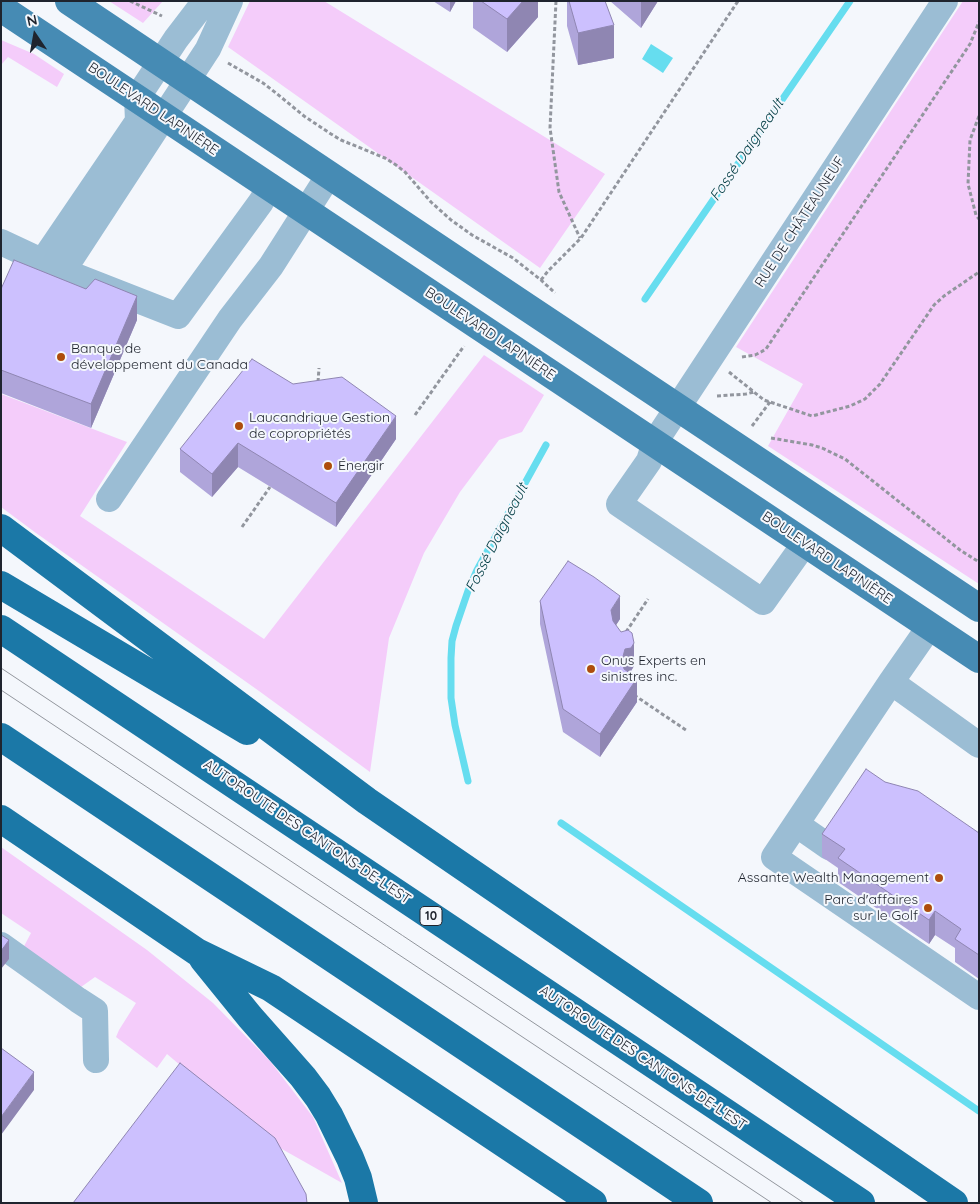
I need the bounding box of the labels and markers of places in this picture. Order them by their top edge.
place label: Banque de développement du Canada [71,341,248,374]
marker: Banque de développement du Canada [55,351,67,363]
place label: Laucandrique Gestion de copropriétés [249,410,390,442]
marker: Laucandrique Gestion de copropriétés [233,420,245,432]
place label: Énergir [338,458,384,474]
marker: Énergir [322,460,334,472]
place label: Onus Experts en sinistres inc. [601,653,706,686]
marker: Onus Experts en sinistres inc. [585,663,597,675]
place label: Assante Wealth Management [738,870,929,886]
marker: Assante Wealth Management [933,872,945,884]
place label: Parc d'affaires sur le Golf [824,892,918,924]
marker: Parc d'affaires sur le Golf [922,902,934,914]

